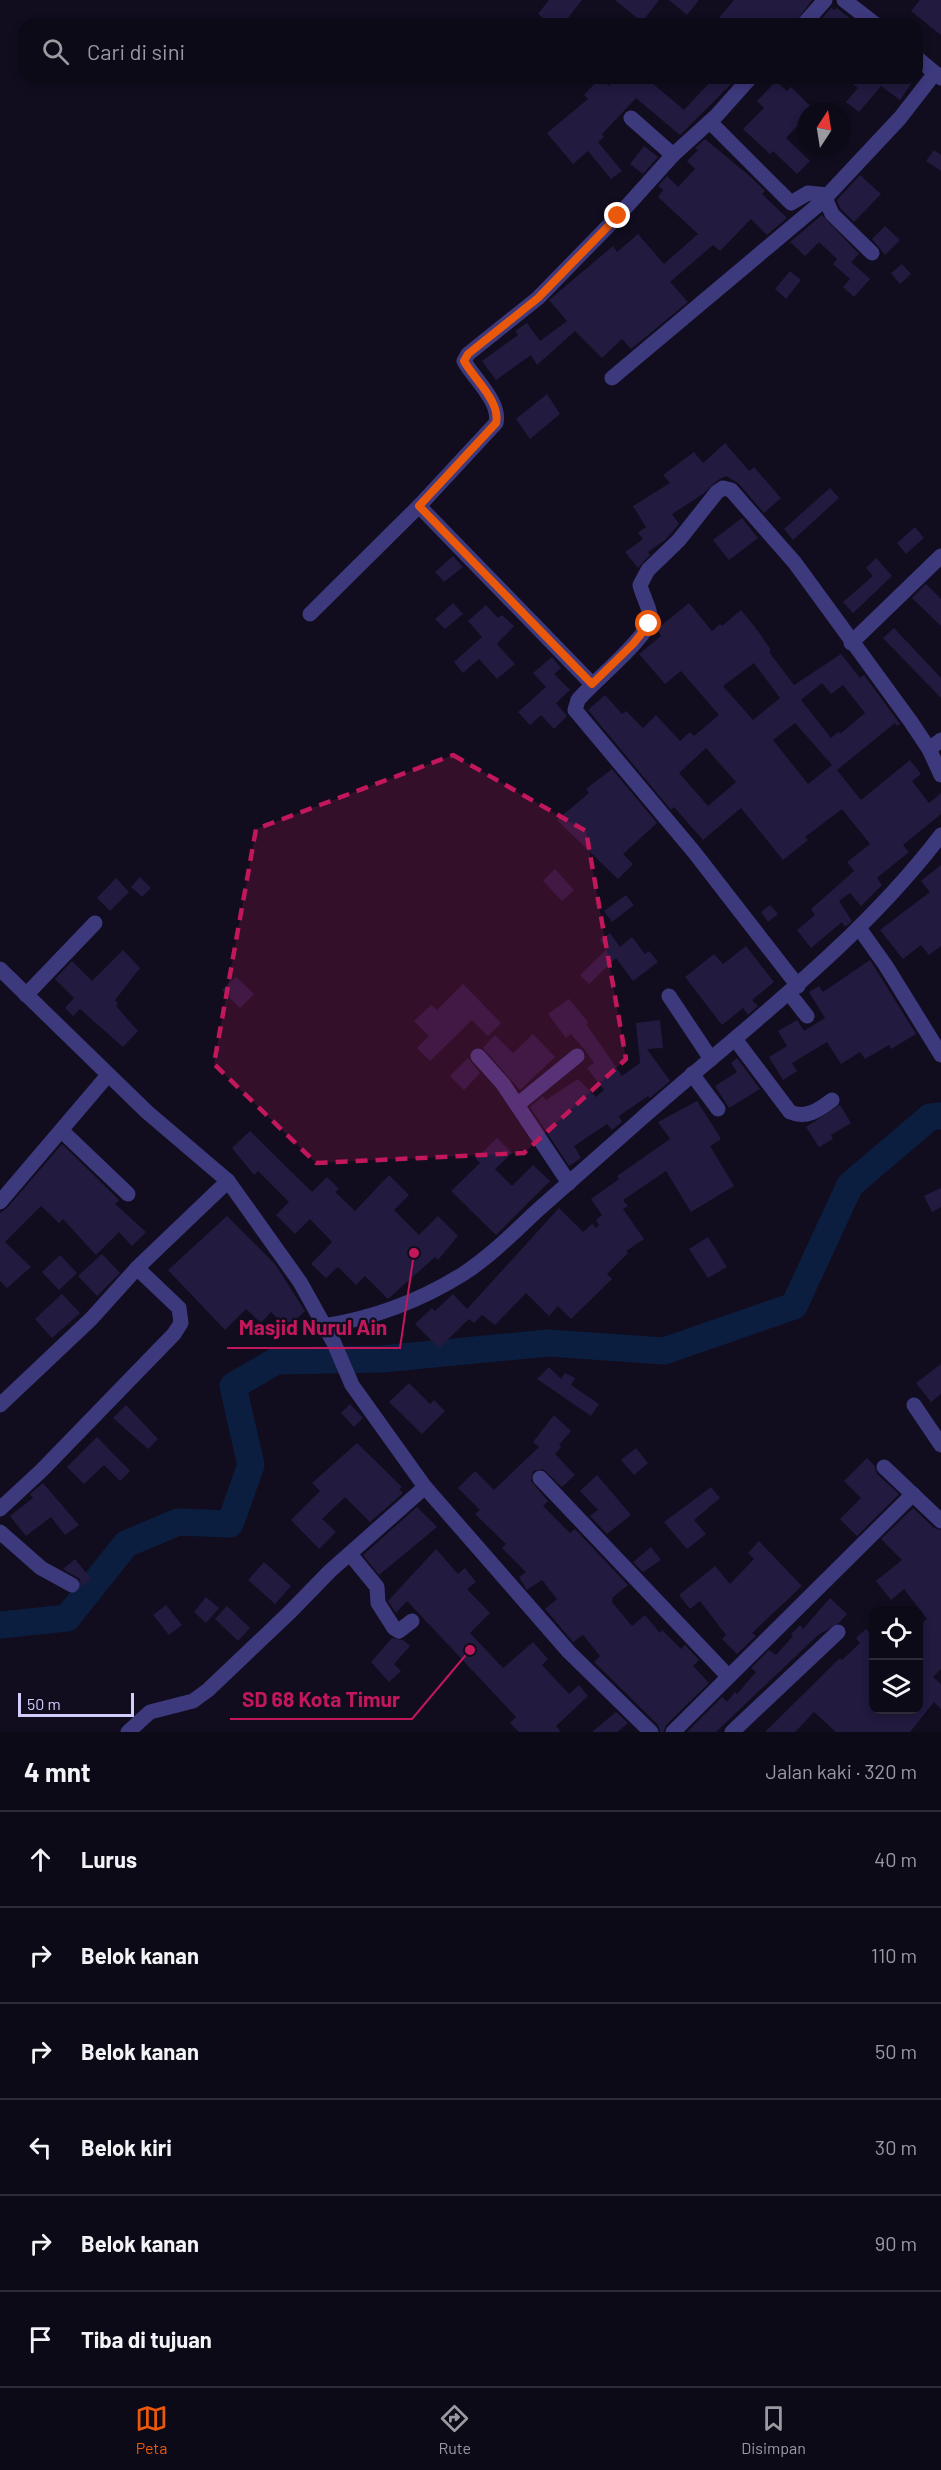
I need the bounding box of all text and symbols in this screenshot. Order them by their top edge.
search box [18,18,923,84]
icon: search [39,35,72,68]
text: Cari di sini [87,38,185,64]
north arrow [797,102,851,156]
route end [604,202,630,228]
route start [635,610,661,636]
callout: Masjid Nurul Ain [227,1309,400,1348]
text: Masjid Nurul Ain [239,1314,387,1339]
map controls [869,1606,923,1714]
button: locate [869,1606,923,1660]
button: layers [869,1660,923,1714]
callout: SD 68 Kota Timur [230,1680,412,1719]
text: SD 68 Kota Timur [242,1686,400,1711]
scale bar [18,1690,134,1718]
text: 50 m [27,1694,61,1713]
text: 4 mnt [24,1756,91,1787]
text: Jalan kaki · 320 m [765,1759,917,1783]
icon: ahead [24,1843,57,1876]
text: Lurus [81,1846,137,1872]
text: 40 m [874,1847,917,1871]
icon: right [24,1939,57,1972]
text: Belok kanan [81,1942,199,1968]
text: 110 m [871,1943,917,1967]
icon: right [24,2035,57,2068]
text: Belok kanan [81,2038,199,2064]
text: 50 m [875,2039,917,2063]
icon: left [24,2131,57,2164]
text: Belok kiri [81,2134,172,2160]
text: 30 m [875,2135,917,2159]
icon: right [24,2227,57,2260]
text: Belok kanan [81,2230,199,2256]
text: 90 m [875,2231,917,2255]
icon: arrive [24,2323,57,2356]
text: Tiba di tujuan [81,2326,212,2352]
tab: Peta [135,2402,168,2457]
tab: Rute [438,2402,471,2457]
tab: Disimpan [741,2402,806,2457]

